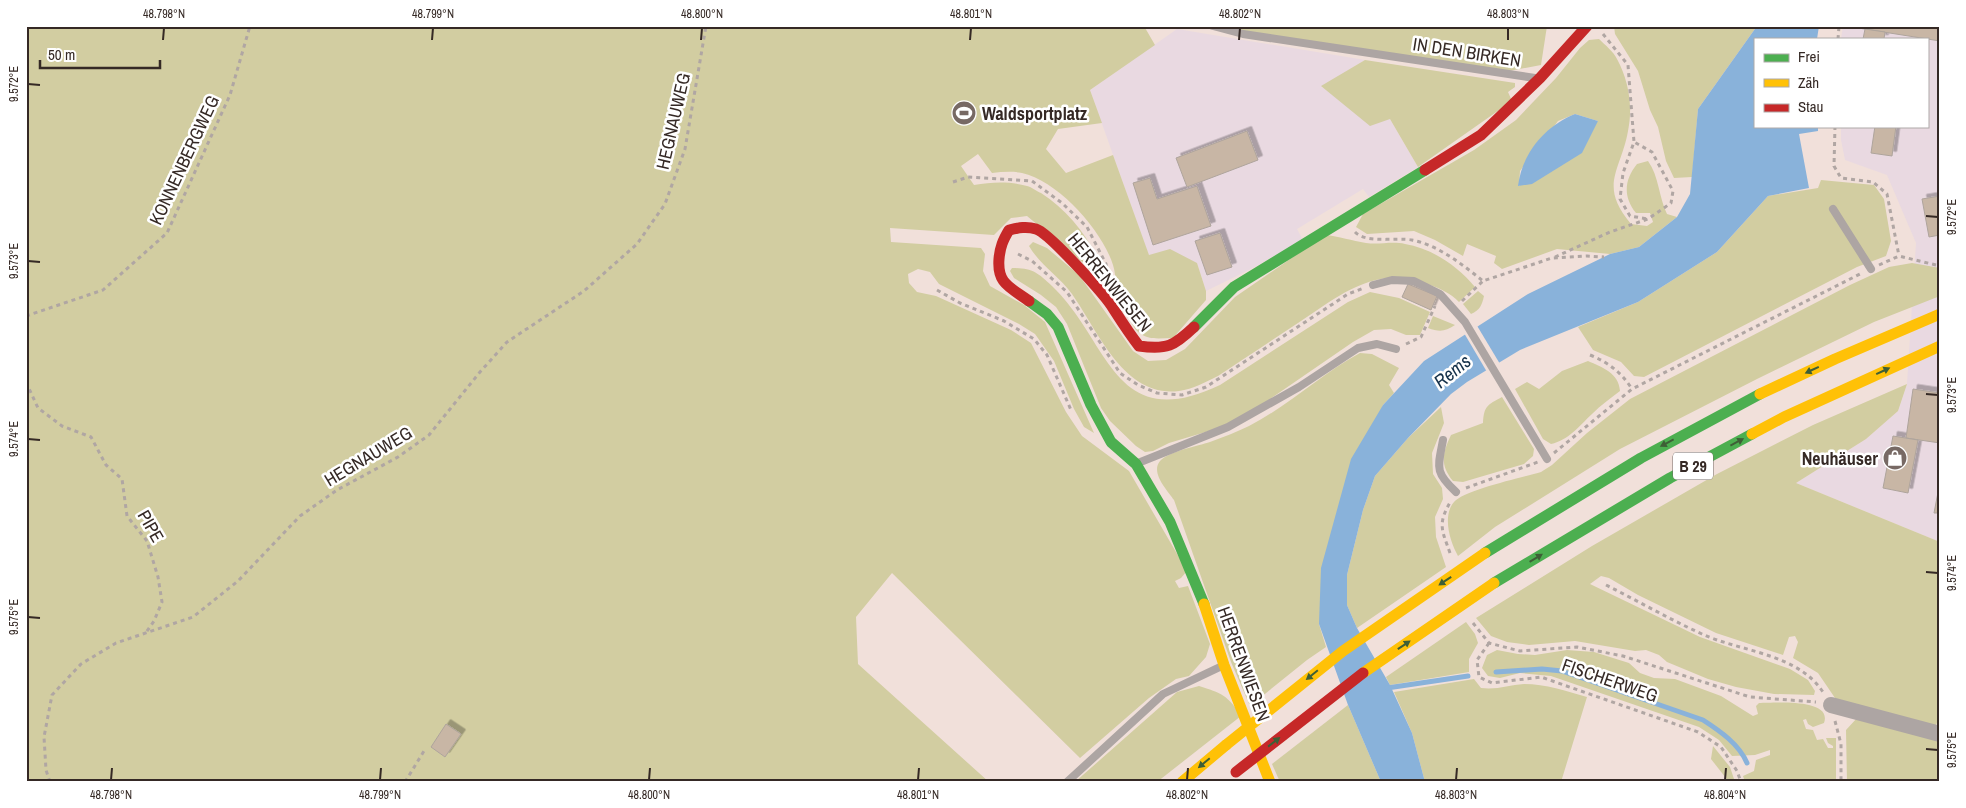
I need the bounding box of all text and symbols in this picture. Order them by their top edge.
text: 48.798°N [143,6,185,22]
text: 48.799°N [412,6,454,22]
text: 48.800°N [681,6,723,22]
text: 48.801°N [950,6,992,22]
text: 48.802°N [1219,6,1261,22]
text: 48.803°N [1487,6,1529,22]
street label: IN DEN BIRKEN [1411,31,1523,73]
scale bar [40,38,160,70]
legend [1754,38,1928,128]
text: 50 m [48,44,75,65]
text: Frei [1798,46,1820,67]
text: 9.572°E [6,66,22,102]
street label: HEGNAUWEG [650,70,696,172]
text: Zäh [1798,72,1819,93]
street label: KONNENBERGWEG [143,91,225,229]
text: Stau [1798,96,1823,117]
sports icon: Waldsportplatz [951,100,977,126]
place label: Waldsportplatz [982,101,1088,126]
text: 9.572°E [1944,199,1960,235]
street label: HERRENWIESEN [1062,227,1158,337]
text: 9.573°E [6,243,22,279]
water label: Rems [1428,348,1476,394]
one-way arrow [1805,367,1819,375]
one-way arrow [1876,367,1890,375]
text: 9.573°E [1944,377,1960,413]
street label: HEGNAUWEG [319,420,417,492]
text: 9.574°E [6,421,22,457]
one-way arrow [1730,438,1744,446]
one-way arrow [1660,439,1673,448]
shop icon: Neuhäuser [1882,445,1908,471]
place label: Neuhäuser [1802,446,1878,471]
road number: B 29 [1673,452,1713,480]
street label: PIPE [132,505,170,547]
one-way arrow [1529,554,1542,563]
text: 9.574°E [1944,555,1960,591]
one-way arrow [1438,576,1451,586]
text: 9.575°E [6,599,22,635]
street label: HERRENWIESEN [1212,603,1276,725]
one-way arrow [1397,640,1411,650]
street label: FISCHERWEG [1559,652,1661,708]
one-way arrow [1306,669,1319,680]
text: 9.575°E [1944,732,1960,768]
one-way arrow [1267,736,1280,747]
one-way arrow [1198,757,1210,768]
text: 48.798°N [90,787,132,803]
text: 48.799°N [359,787,401,803]
text: 48.800°N [628,787,670,803]
text: 48.801°N [897,787,939,803]
text: 48.802°N [1166,787,1208,803]
text: 48.803°N [1435,787,1477,803]
text: 48.804°N [1704,787,1746,803]

